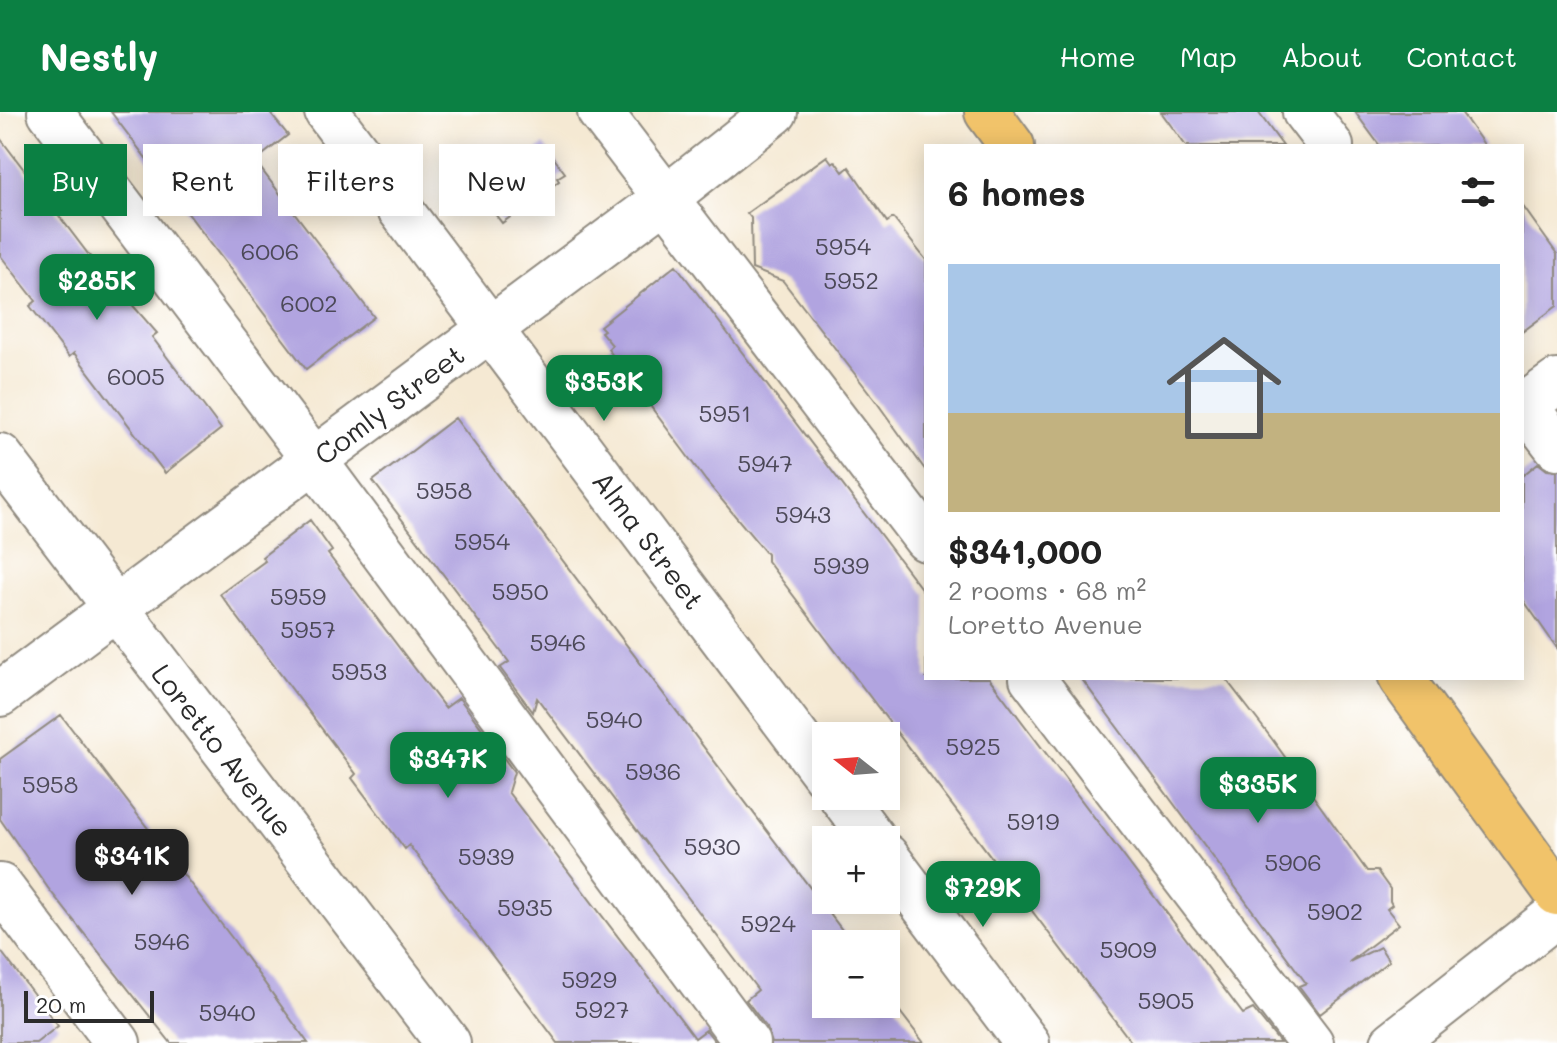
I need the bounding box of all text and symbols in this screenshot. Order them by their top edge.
text: Nestly [40,31,158,81]
text: Home [1060,38,1136,74]
text: Map [1180,38,1237,74]
text: About [1281,38,1362,74]
text: Contact [1406,38,1517,74]
chip: Buy [24,144,127,216]
chip: Rent [143,144,262,216]
chip: Filters [278,144,423,216]
chip: New [439,144,555,216]
text: 6 homes [948,170,1086,215]
icon: filters [1456,170,1500,214]
house number: 5954 [815,230,871,261]
house number: 6006 [241,235,299,266]
pin: $285K [41,254,153,322]
text: $285K [57,263,137,297]
house number: 5952 [823,264,879,295]
house number: 6002 [280,287,338,318]
icon: home [1152,316,1296,460]
street label: Comly Street [307,336,471,472]
pin: $353K [548,355,660,423]
house number: 6005 [107,360,165,391]
text: $353K [564,364,644,398]
house number: 5951 [699,397,751,428]
house number: 5947 [737,447,793,478]
street label: Alma Street [585,464,713,616]
house number: 5958 [416,474,472,505]
house number: 5943 [775,498,831,529]
house number: 5954 [454,525,510,556]
text: $341,000 [948,528,1102,573]
house number: 5939 [813,549,869,580]
text: 2 rooms · 68 m² [948,573,1146,607]
house number: 5950 [492,575,549,606]
house number: 5959 [270,580,326,611]
text: Loretto Avenue [948,607,1143,641]
house number: 5957 [280,613,336,644]
house number: 5946 [530,626,586,657]
house number: 5953 [331,655,387,686]
street label: Loretto Avenue [144,656,302,844]
house number: 5940 [585,703,643,734]
north arrow [812,722,900,810]
map controls [812,722,900,1018]
house number: 5925 [945,730,1001,761]
pin: $347K [392,732,504,800]
text: $347K [408,741,488,775]
house number: 5936 [625,755,681,786]
pin: $335K [1202,757,1314,825]
text: $335K [1218,766,1298,800]
house number: 5958 [22,768,78,799]
house number: 5919 [1006,805,1060,836]
button: + [812,826,900,914]
pin: $341K [76,829,188,897]
house number: 5930 [683,830,741,861]
text: $341K [94,838,170,872]
house number: 5939 [458,840,514,871]
house number: 5906 [1264,846,1322,877]
pin: $729K [927,861,1039,929]
text: $729K [944,870,1022,904]
house number: 5935 [497,891,553,922]
house number: 5902 [1307,895,1363,926]
house number: 5924 [740,907,796,938]
house number: 5946 [134,925,190,956]
button: − [812,930,900,1018]
house number: 5909 [1099,933,1157,964]
house number: 5929 [561,963,617,994]
house number: 5905 [1138,984,1194,1015]
scale bar [24,987,154,1023]
text: 20 m [36,990,86,1019]
house number: 5927 [575,993,629,1024]
house number: 5940 [198,996,256,1027]

